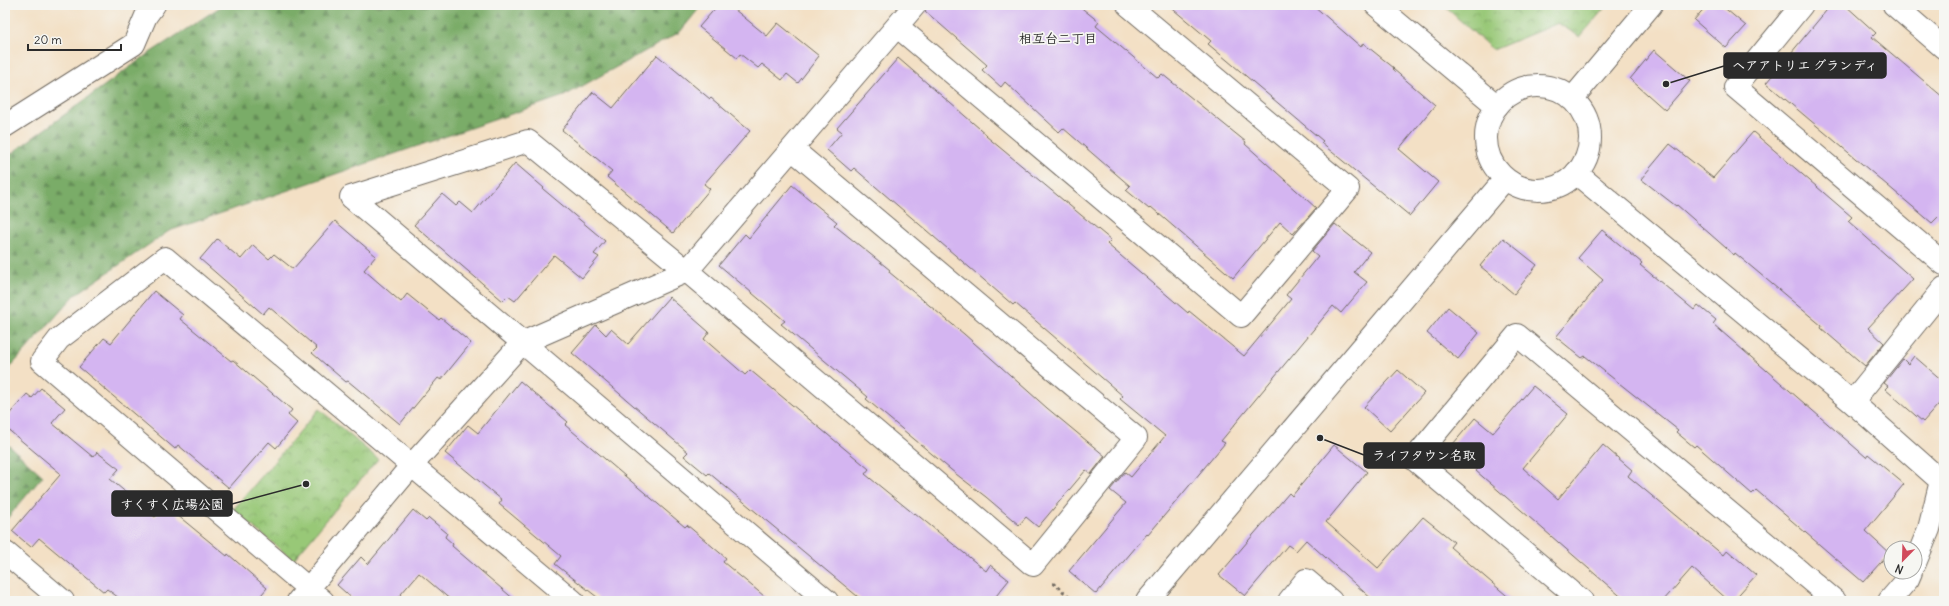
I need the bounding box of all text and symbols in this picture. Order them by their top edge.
scale bar [28,26,121,52]
district label: 相互台二丁目 [1019,30,1097,47]
text: 20 m [34,32,62,47]
callout: ヘアアトリエ グランディ [1724,53,1886,78]
text: ヘアアトリエ グランディ [1732,57,1878,74]
callout: ライフタウン名取 [1364,443,1484,468]
text: ライフタウン名取 [1372,447,1476,464]
callout: すくすく広場公園 [112,491,232,516]
text: すくすく広場公園 [120,496,224,513]
north arrow [1883,540,1923,580]
text: N [1893,561,1905,577]

